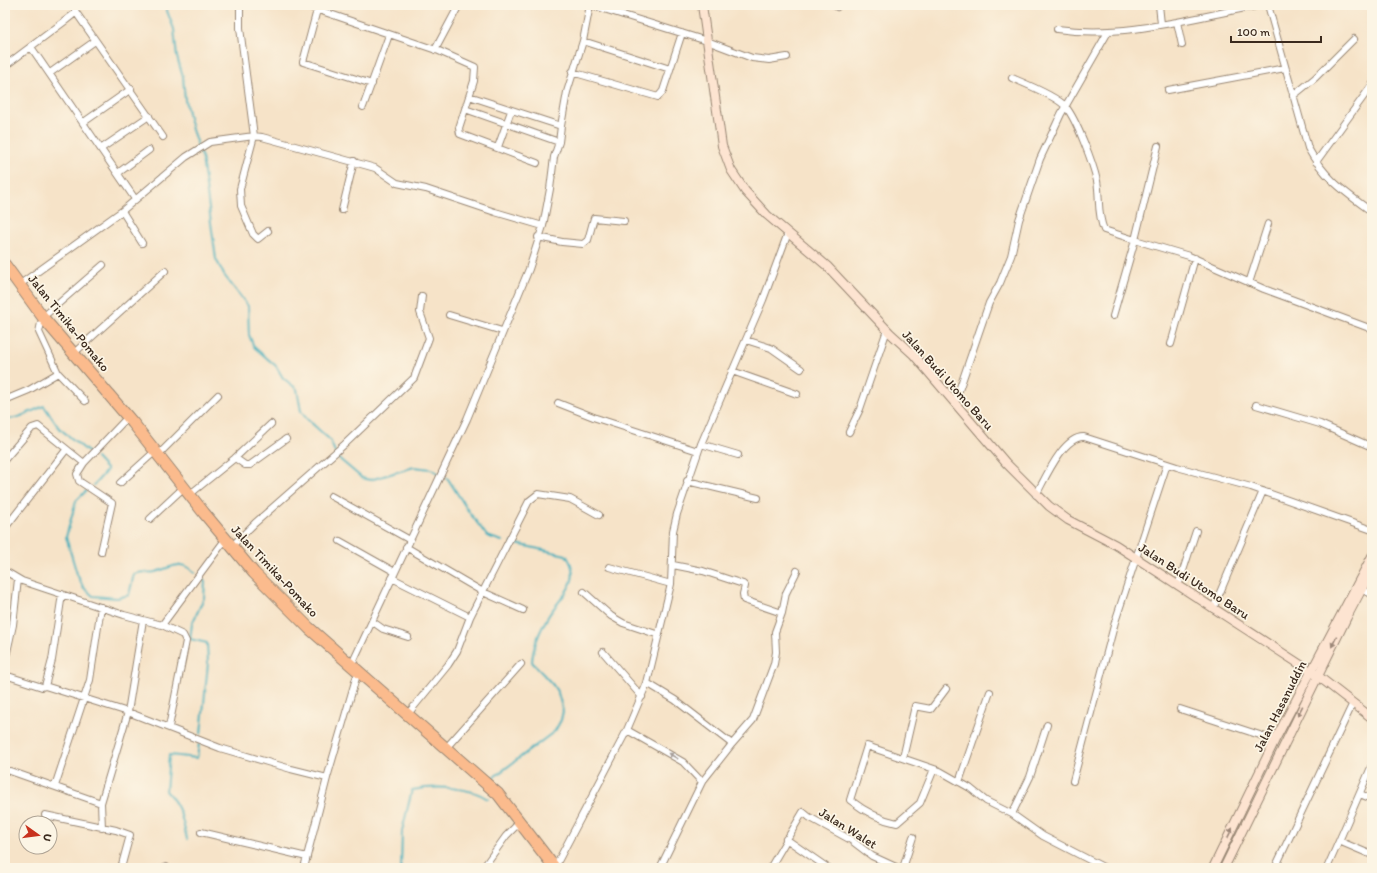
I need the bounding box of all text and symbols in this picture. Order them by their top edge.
scale bar [1231,18,1321,44]
text: 100 m [1237,25,1270,39]
street label: Jalan Timika-Pomako [25,271,113,375]
street label: Jalan Budi Utomo Baru [899,327,997,433]
street label: Jalan Timika-Pomako [228,522,322,620]
street label: Jalan Budi Utomo Baru [1136,540,1252,622]
one-way arrow [1331,636,1338,648]
street label: Jalan Hasanuddin [1251,657,1310,754]
one-way arrow [1297,705,1303,716]
one-way arrow [667,753,679,760]
street label: Jalan Walet [816,804,880,852]
north arrow [18,815,58,855]
one-way arrow [1227,827,1233,838]
text: U [40,832,54,842]

